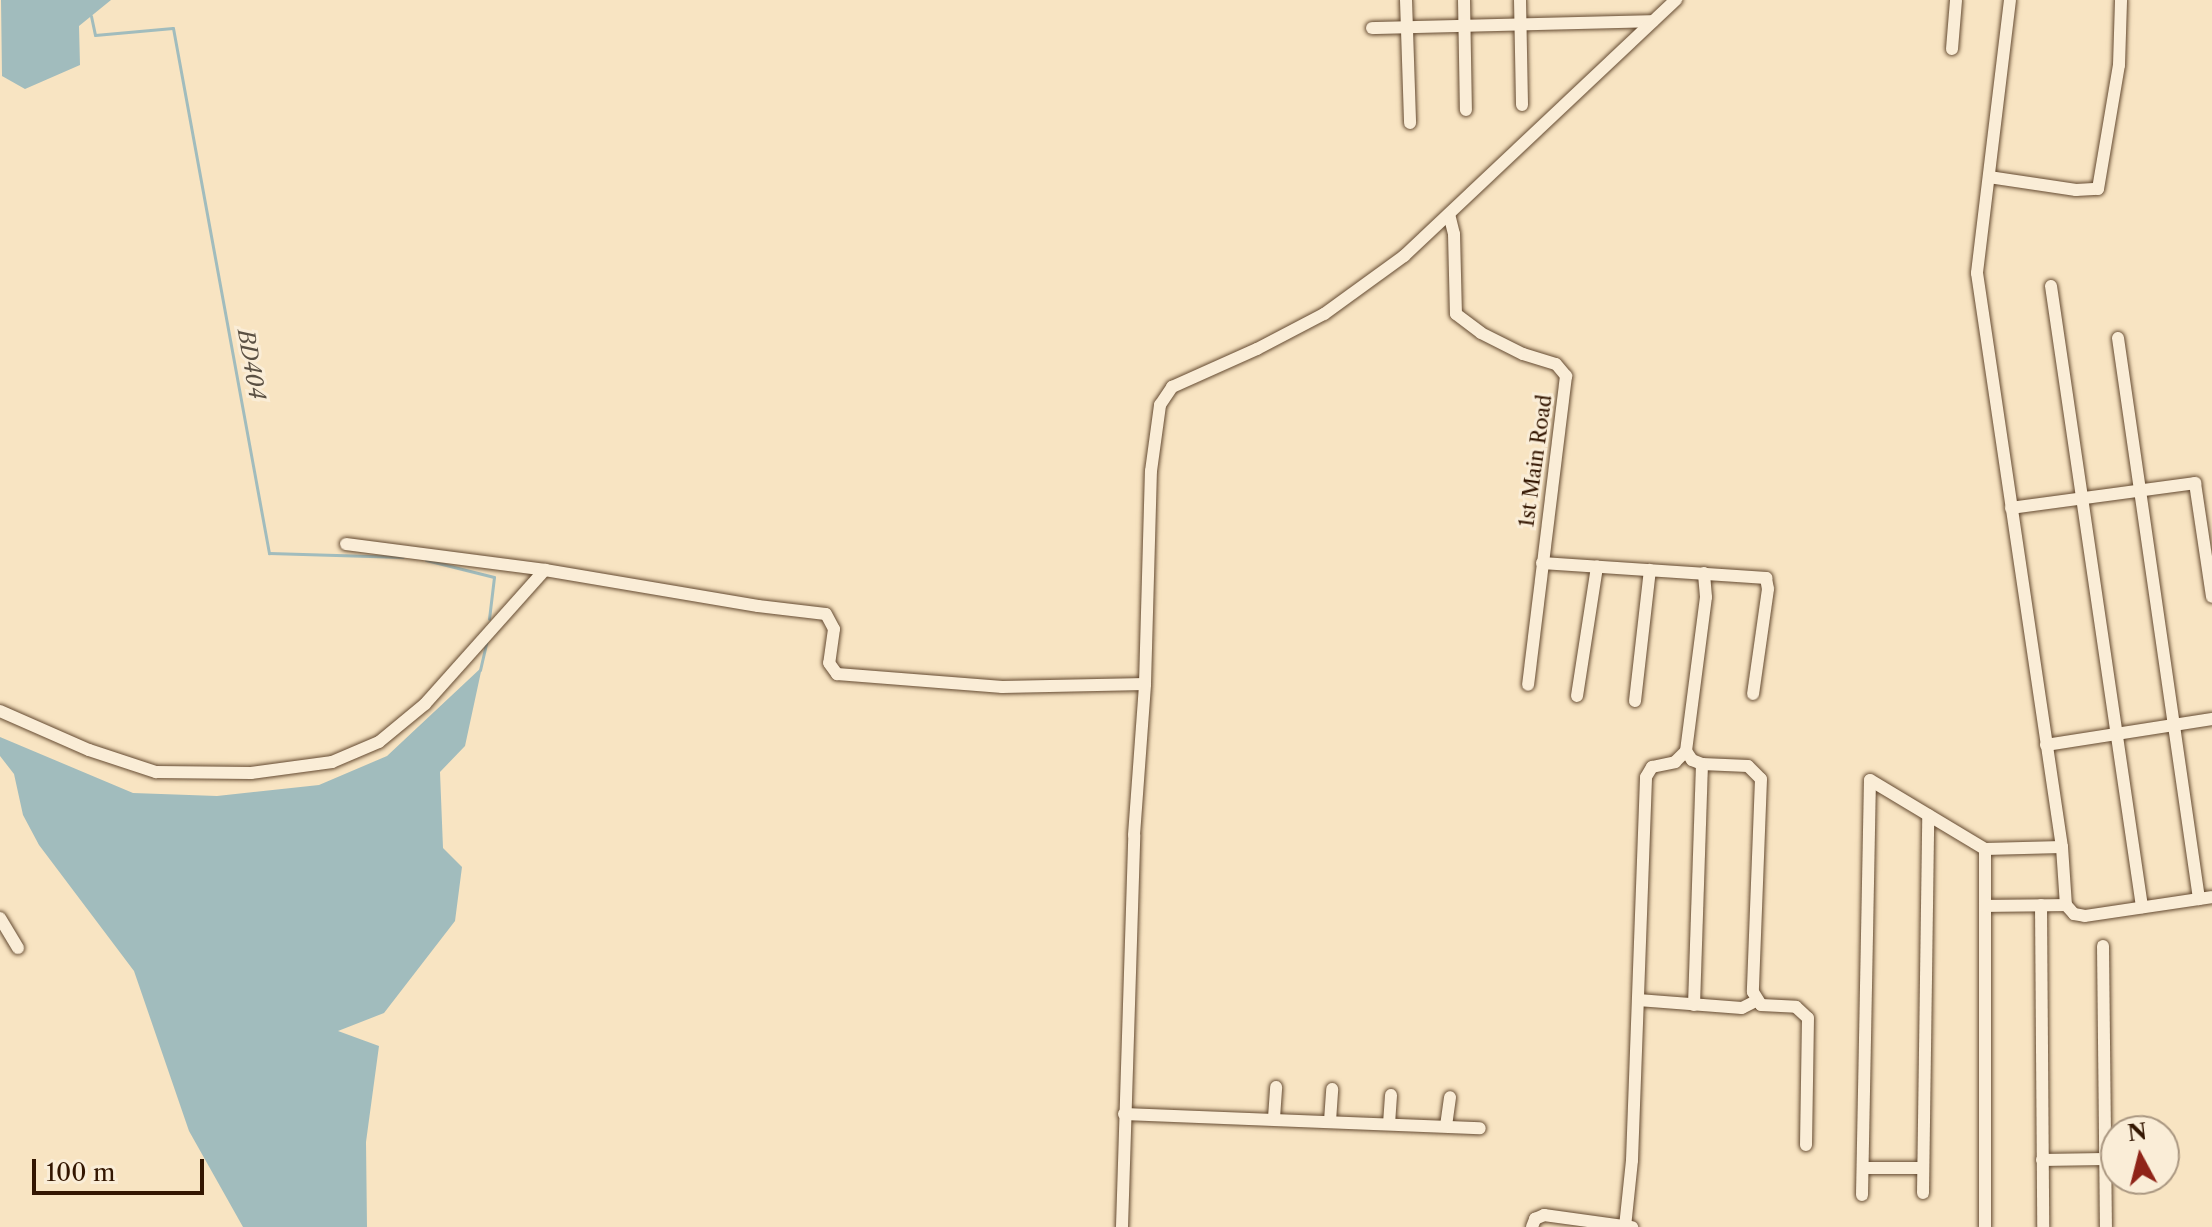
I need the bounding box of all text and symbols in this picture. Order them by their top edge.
water label: BD404 [232,327,270,401]
street label: 1st Main Road [1515,393,1557,529]
north arrow [2100,1115,2180,1195]
text: N [2126,1118,2148,1147]
scale bar [36,1143,208,1193]
text: 100 m [46,1158,115,1187]

